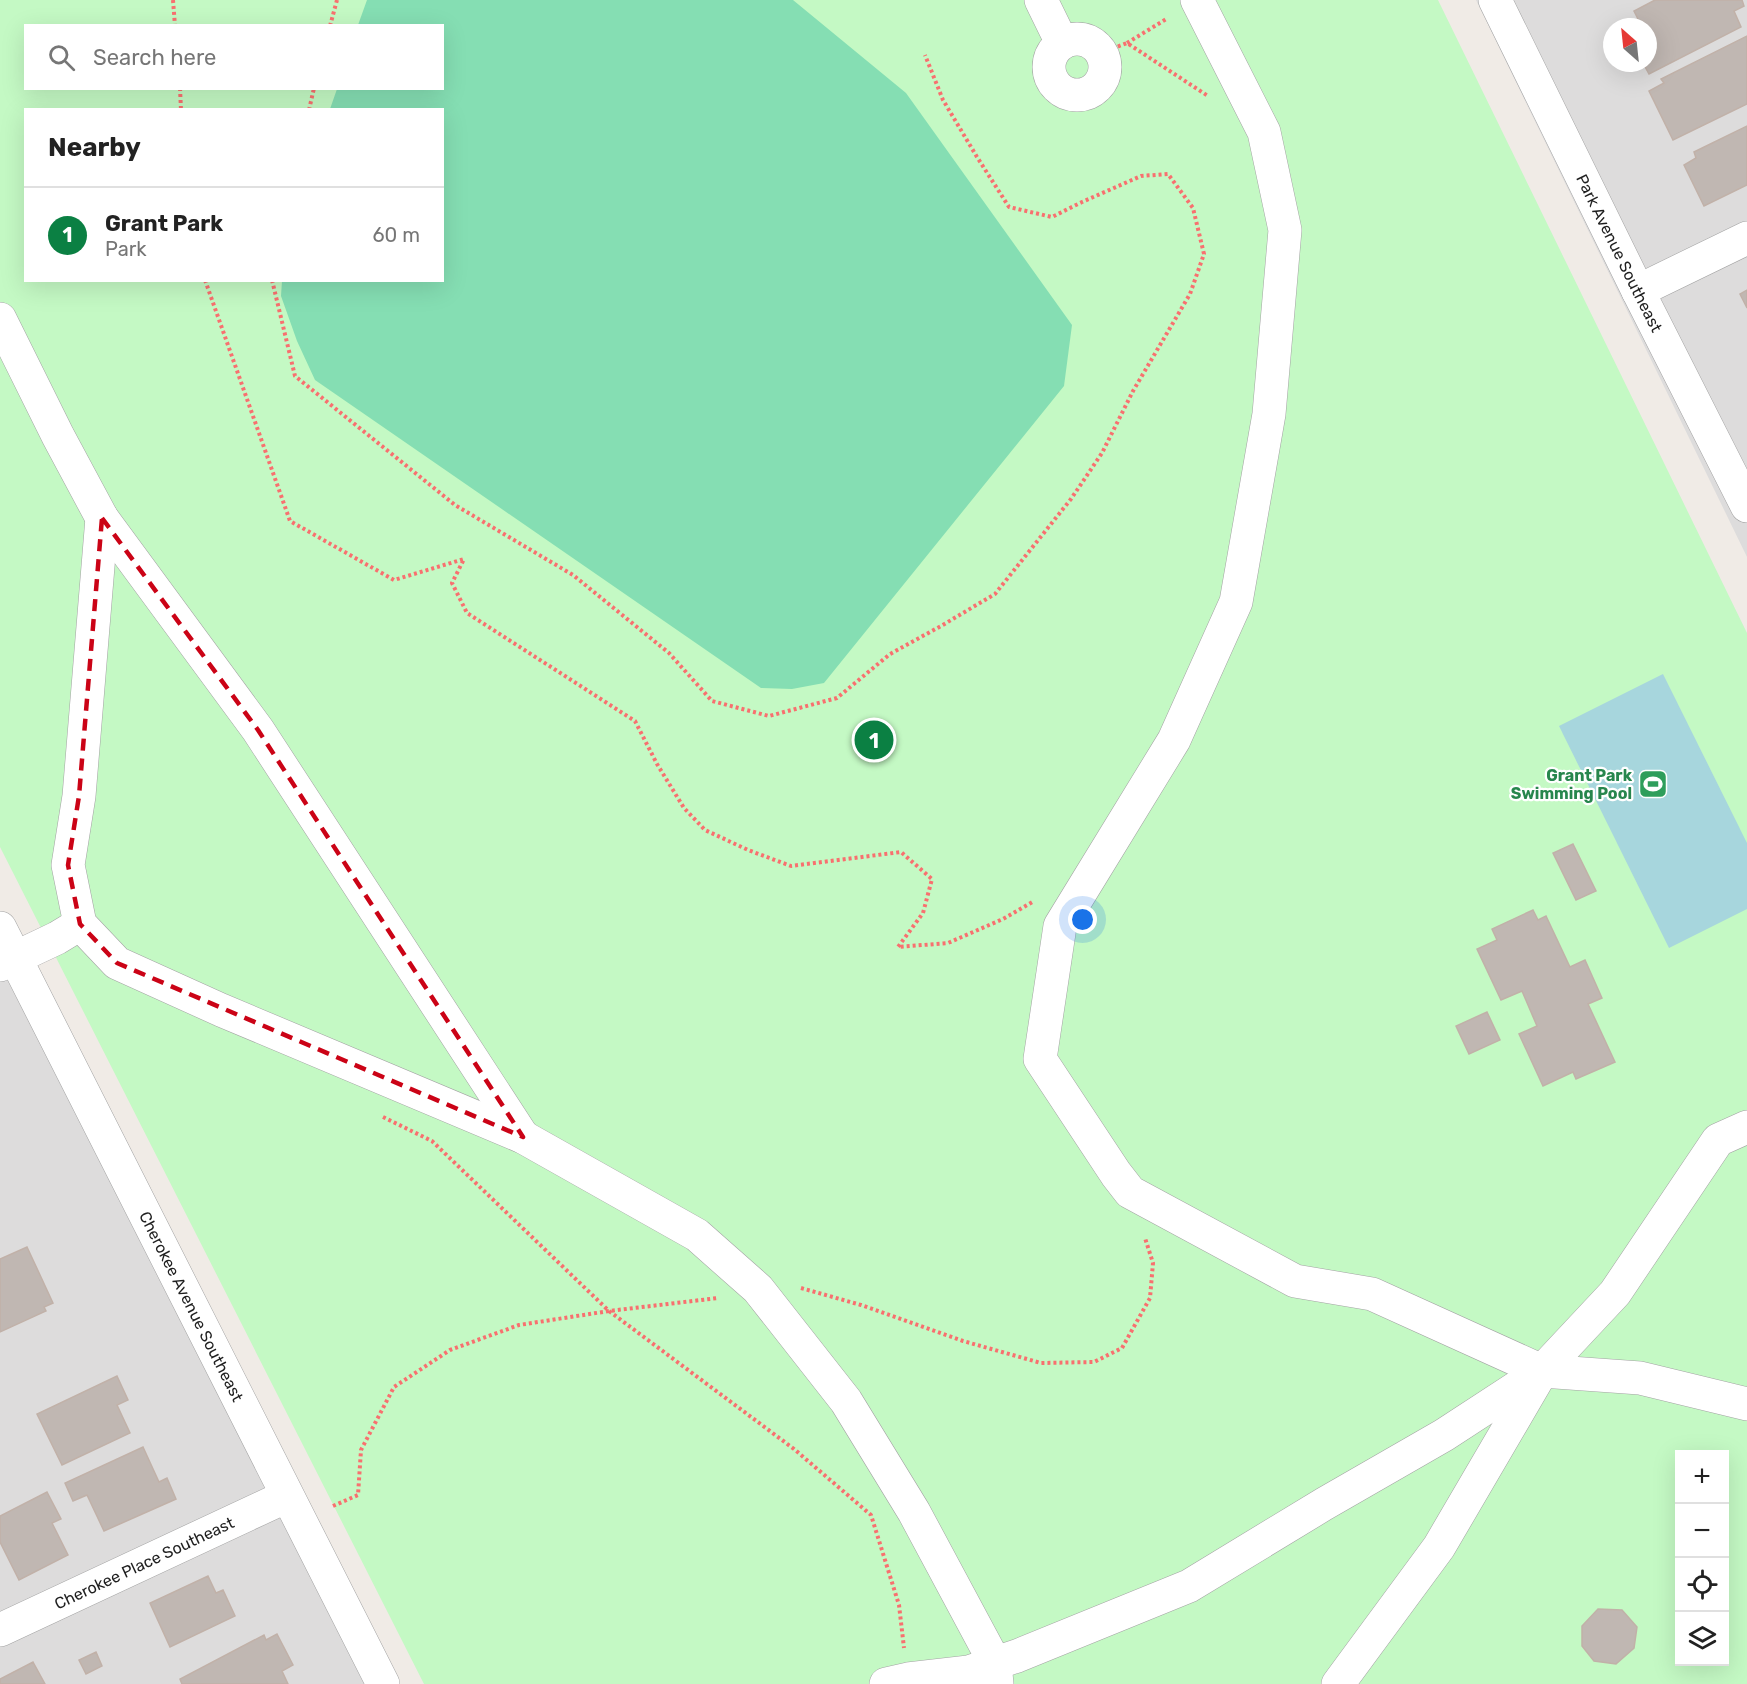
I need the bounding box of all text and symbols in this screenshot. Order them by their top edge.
north arrow [1603,18,1657,72]
search box [24,24,444,90]
icon: search [45,41,78,74]
text: Search here [93,44,216,71]
text: Nearby [48,132,141,163]
street label: Park Avenue Southeast [1572,171,1666,335]
text: Grant Park [105,210,223,237]
text: 1 [63,223,72,247]
text: 60 m [373,223,420,247]
text: Park [105,237,147,261]
pin: 1 [854,718,894,762]
place label: Grant Park Swimming Pool [1511,766,1633,803]
sports icon: Grant Park Swimming Pool [1637,768,1669,800]
your location [1068,905,1097,934]
street label: Cherokee Avenue Southeast [135,1208,247,1405]
map controls [1675,1450,1729,1666]
button: + [1675,1450,1729,1504]
button: − [1675,1504,1729,1558]
street label: Cherokee Place Southeast [51,1513,237,1613]
button: locate [1675,1558,1729,1612]
button: layers [1675,1612,1729,1666]

